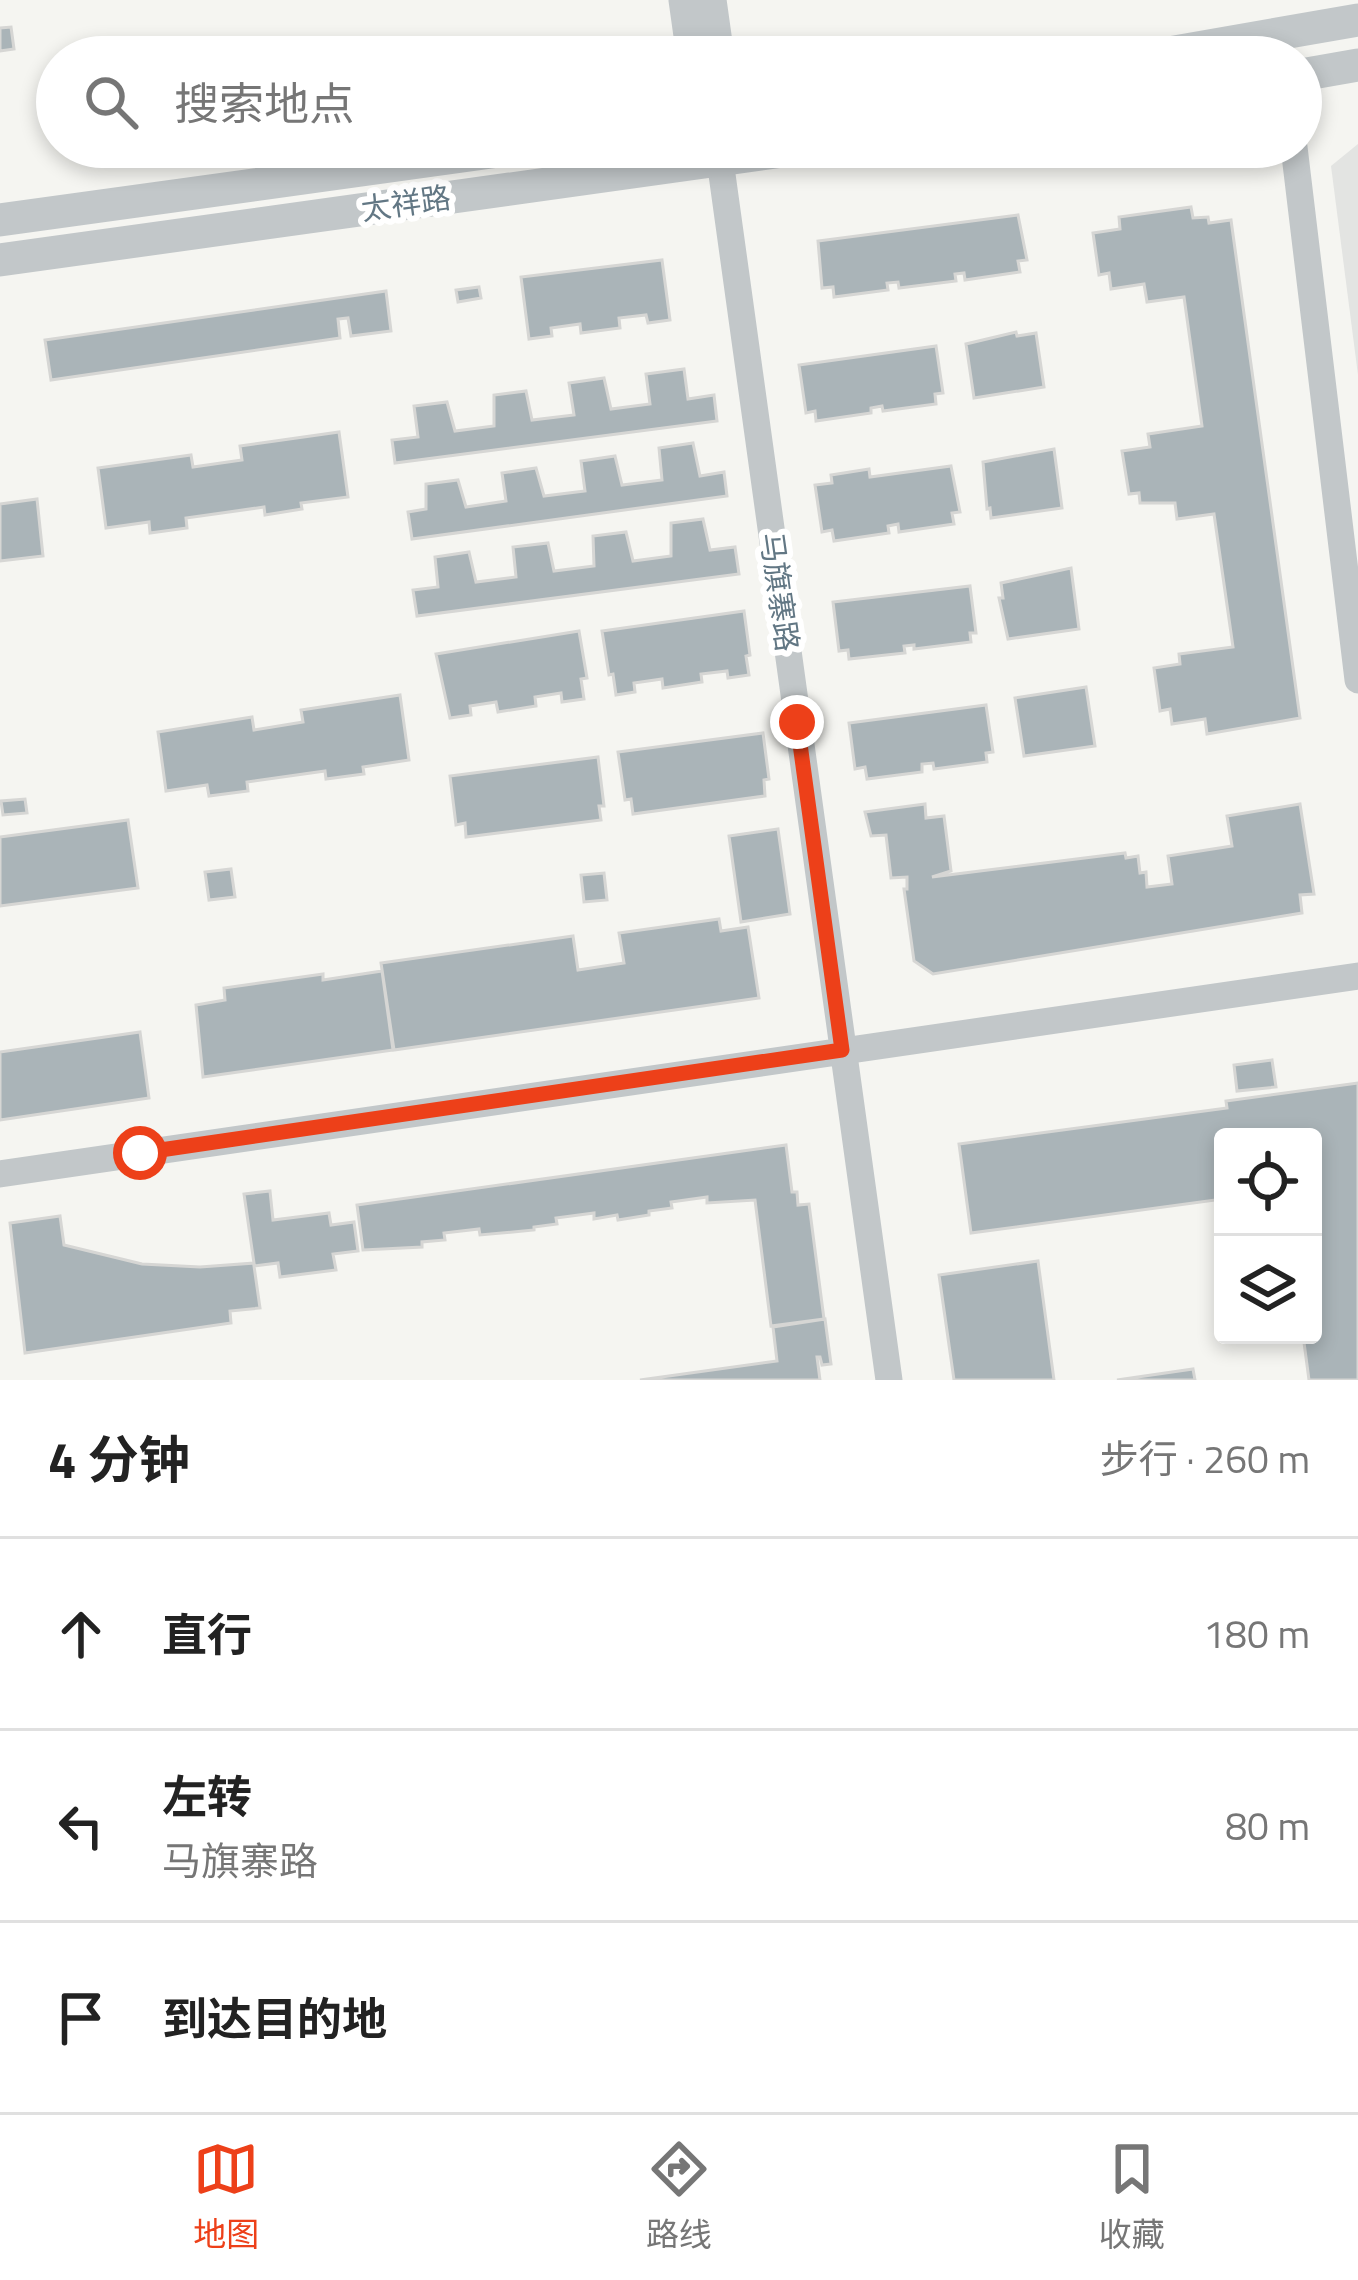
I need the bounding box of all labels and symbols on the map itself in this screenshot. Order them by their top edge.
street label: 太祥路 [358,174,454,232]
street label: 马旗寨路 [749,529,811,654]
route end [770,695,824,749]
route start [113,1126,167,1180]

